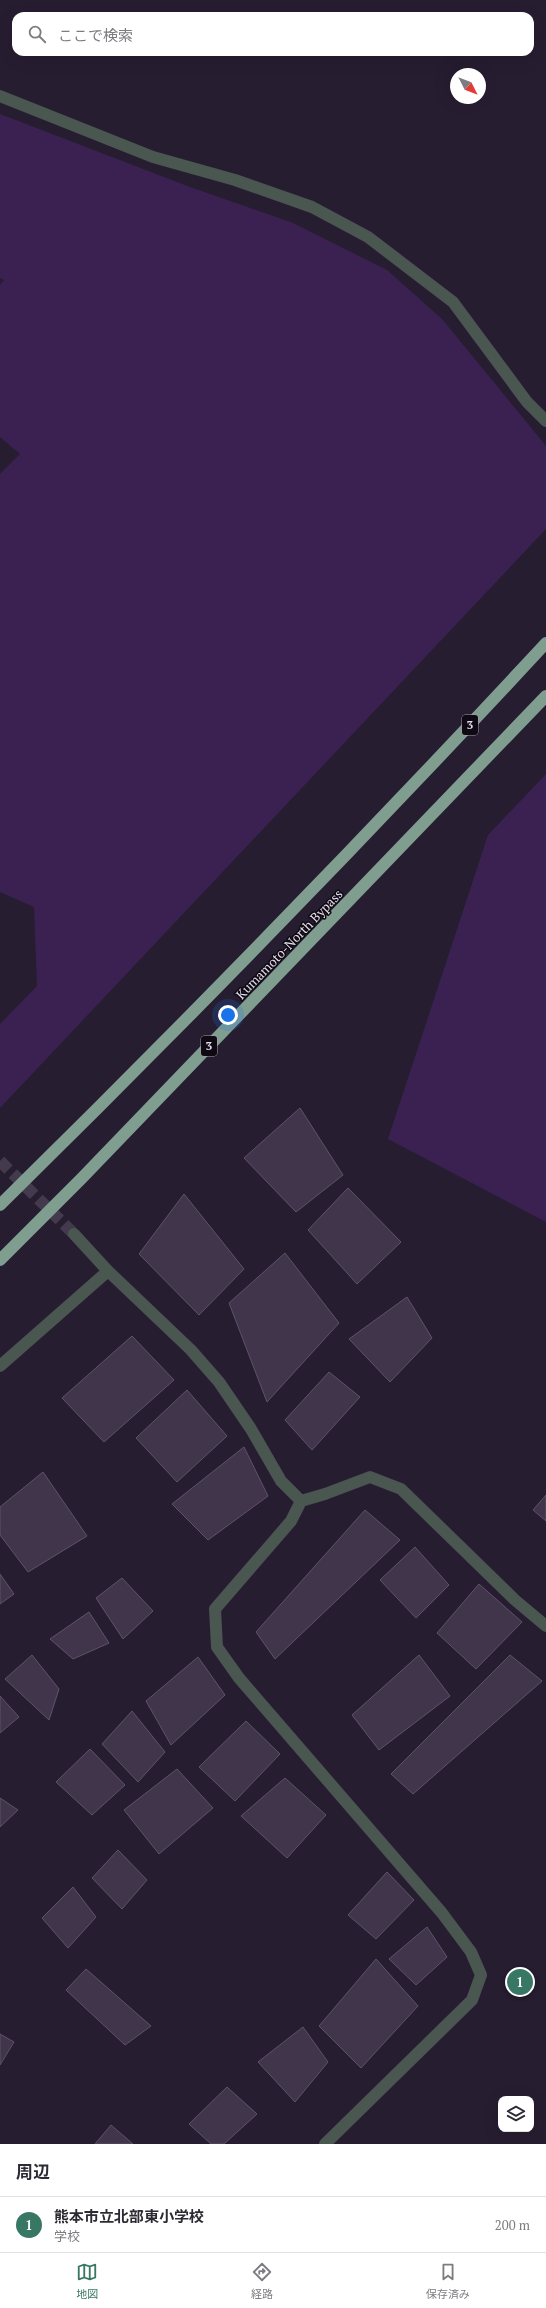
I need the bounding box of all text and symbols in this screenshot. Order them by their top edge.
search box [12,12,534,56]
icon: search [26,23,48,45]
text: ここで検索 [58,25,133,45]
north arrow [450,68,486,104]
road number: 3 [462,715,478,735]
street label: Kumamoto-North Bypass [232,885,346,1003]
your location [218,1005,238,1025]
road number: 3 [201,1036,217,1056]
pin: 1 [507,1967,533,1997]
map controls [498,2096,534,2132]
button: layers [498,2096,534,2132]
text: 周辺 [16,2160,50,2183]
text: 熊本市立北部東小学校 [54,2206,204,2226]
text: 1 [25,2216,33,2234]
text: 200 m [495,2216,530,2234]
text: 学校 [54,2227,80,2245]
tab: 地図 [76,2261,98,2301]
tab: 経路 [251,2261,273,2301]
tab: 保存済み [426,2261,470,2301]

